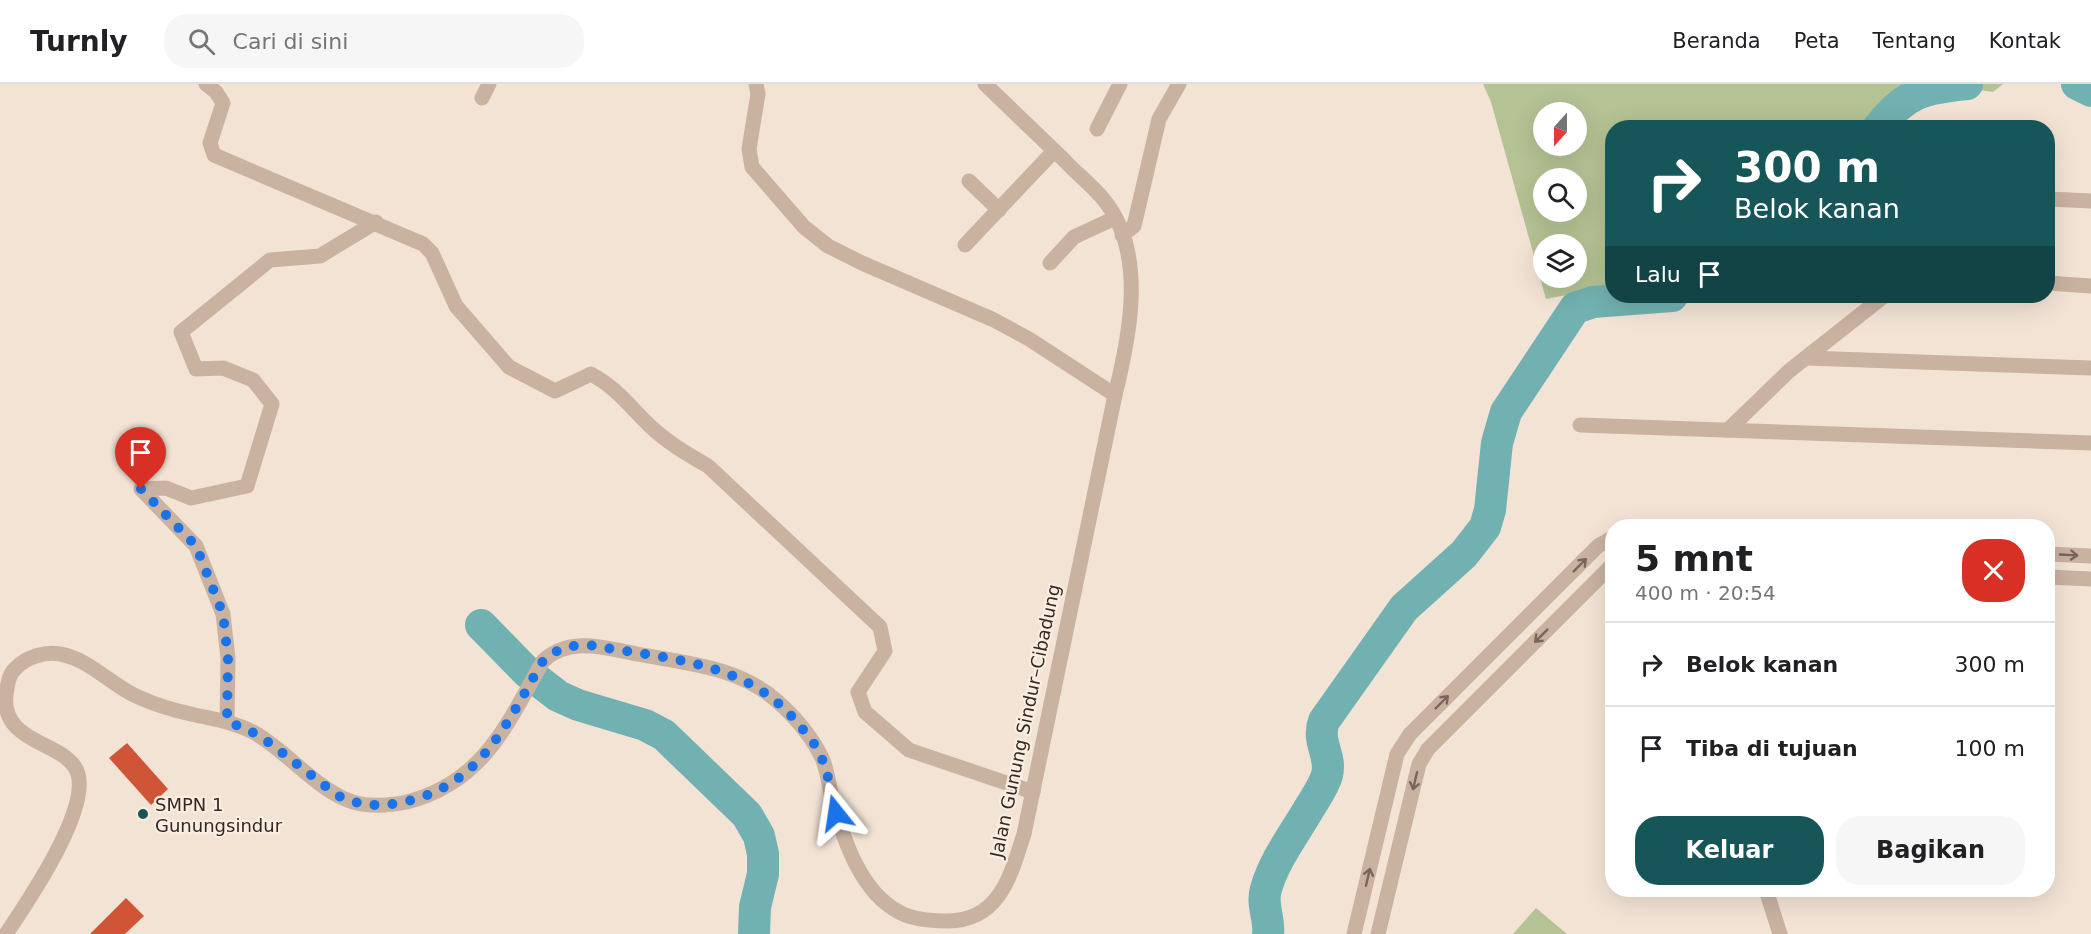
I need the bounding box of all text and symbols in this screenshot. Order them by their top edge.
search box [164,14,584,68]
text: Turnly [30,25,128,58]
icon: search [185,25,218,58]
text: Cari di sini [233,29,348,54]
text: Beranda [1672,29,1761,53]
text: Peta [1794,29,1840,53]
text: Tentang [1873,29,1956,53]
text: Kontak [1989,29,2061,53]
north arrow [1533,102,1587,156]
map controls [1533,102,1587,288]
text: 300 m [1734,143,1880,192]
icon: right [1635,144,1713,222]
button: search [1533,168,1587,222]
text: Belok kanan [1734,193,1900,224]
button: layers [1533,234,1587,288]
icon: arrive [1693,258,1726,291]
text: Lalu [1635,262,1681,287]
pin [115,427,166,489]
icon: arrive [124,436,157,469]
text: 5 mnt [1635,538,1753,579]
button: close [1962,539,2025,602]
one-way arrow [2059,549,2079,560]
one-way arrow [1572,557,1587,572]
text: 400 m · 20:54 [1635,581,1776,605]
street label: Jalan Gunung Sindur–Cibadung [986,582,1064,861]
one-way arrow [1534,628,1549,643]
icon: right [1635,648,1668,681]
text: Belok kanan [1686,652,1838,677]
text: 300 m [1955,652,2025,677]
one-way arrow [1434,695,1449,710]
icon: arrive [1635,732,1668,765]
text: Tiba di tujuan [1686,736,1858,761]
text: 100 m [1955,736,2025,761]
one-way arrow [1408,771,1420,790]
position arrow [804,781,868,845]
place label: SMPN 1 Gunungsindur [155,794,283,836]
marker: SMPN 1 Gunungsindur [136,807,150,821]
button: Keluar [1635,816,1824,885]
button: Bagikan [1836,816,2025,885]
one-way arrow [1363,868,1374,887]

